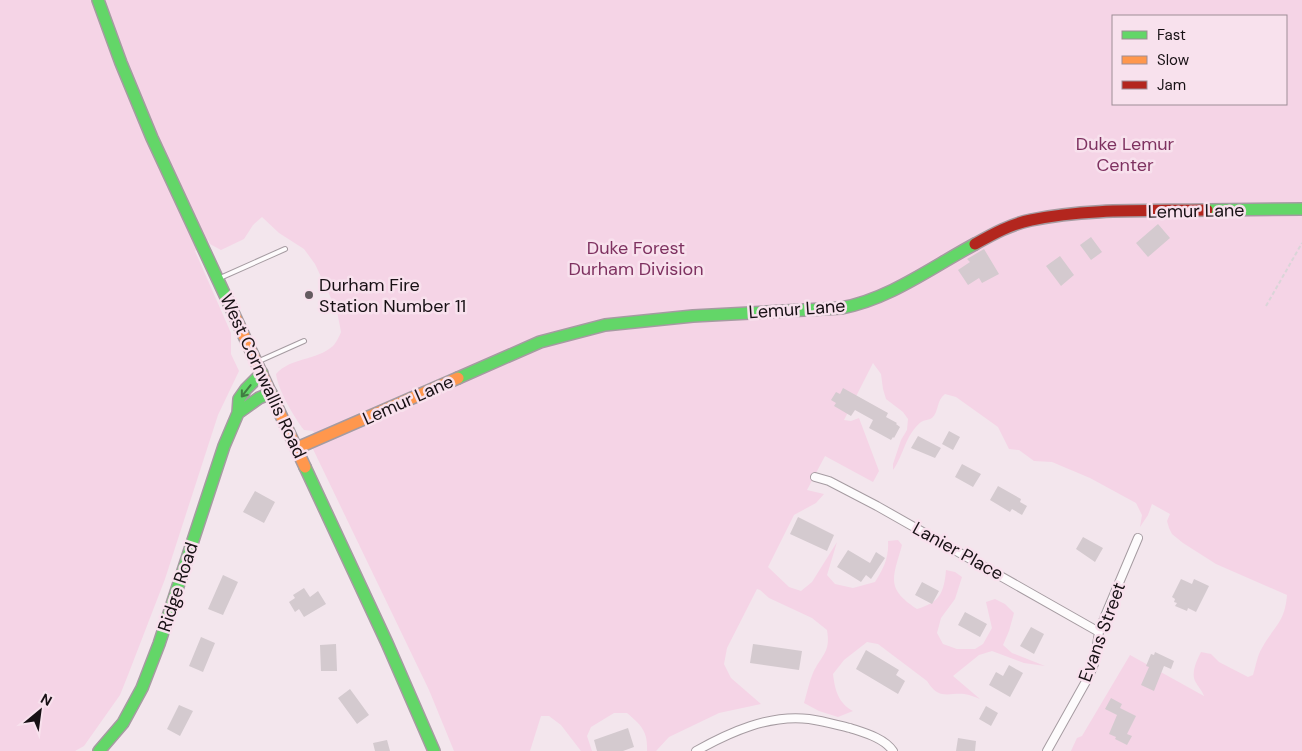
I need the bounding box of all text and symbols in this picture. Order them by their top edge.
legend [1112,15,1287,105]
text: Fast [1157,25,1186,45]
text: Slow [1157,50,1190,70]
text: Jam [1157,75,1186,95]
park label: Duke Lemur Center [1076,132,1175,177]
street label: Lemur Lane [1147,198,1245,224]
park label: Duke Forest Durham Division [568,236,704,281]
place label: Durham Fire Station Number 11 [319,273,466,318]
marker: Durham Fire Station Number 11 [303,289,315,301]
street label: West Cornwallis Road [214,290,312,462]
street label: Lemur Lane [748,294,846,324]
street label: Lemur Lane [359,369,457,431]
one-way arrow [240,384,251,397]
street label: Lanier Place [908,516,1008,586]
street label: Ridge Road [152,539,204,635]
street label: Evans Street [1073,579,1131,685]
north arrow [15,686,65,736]
text: N [37,689,55,710]

